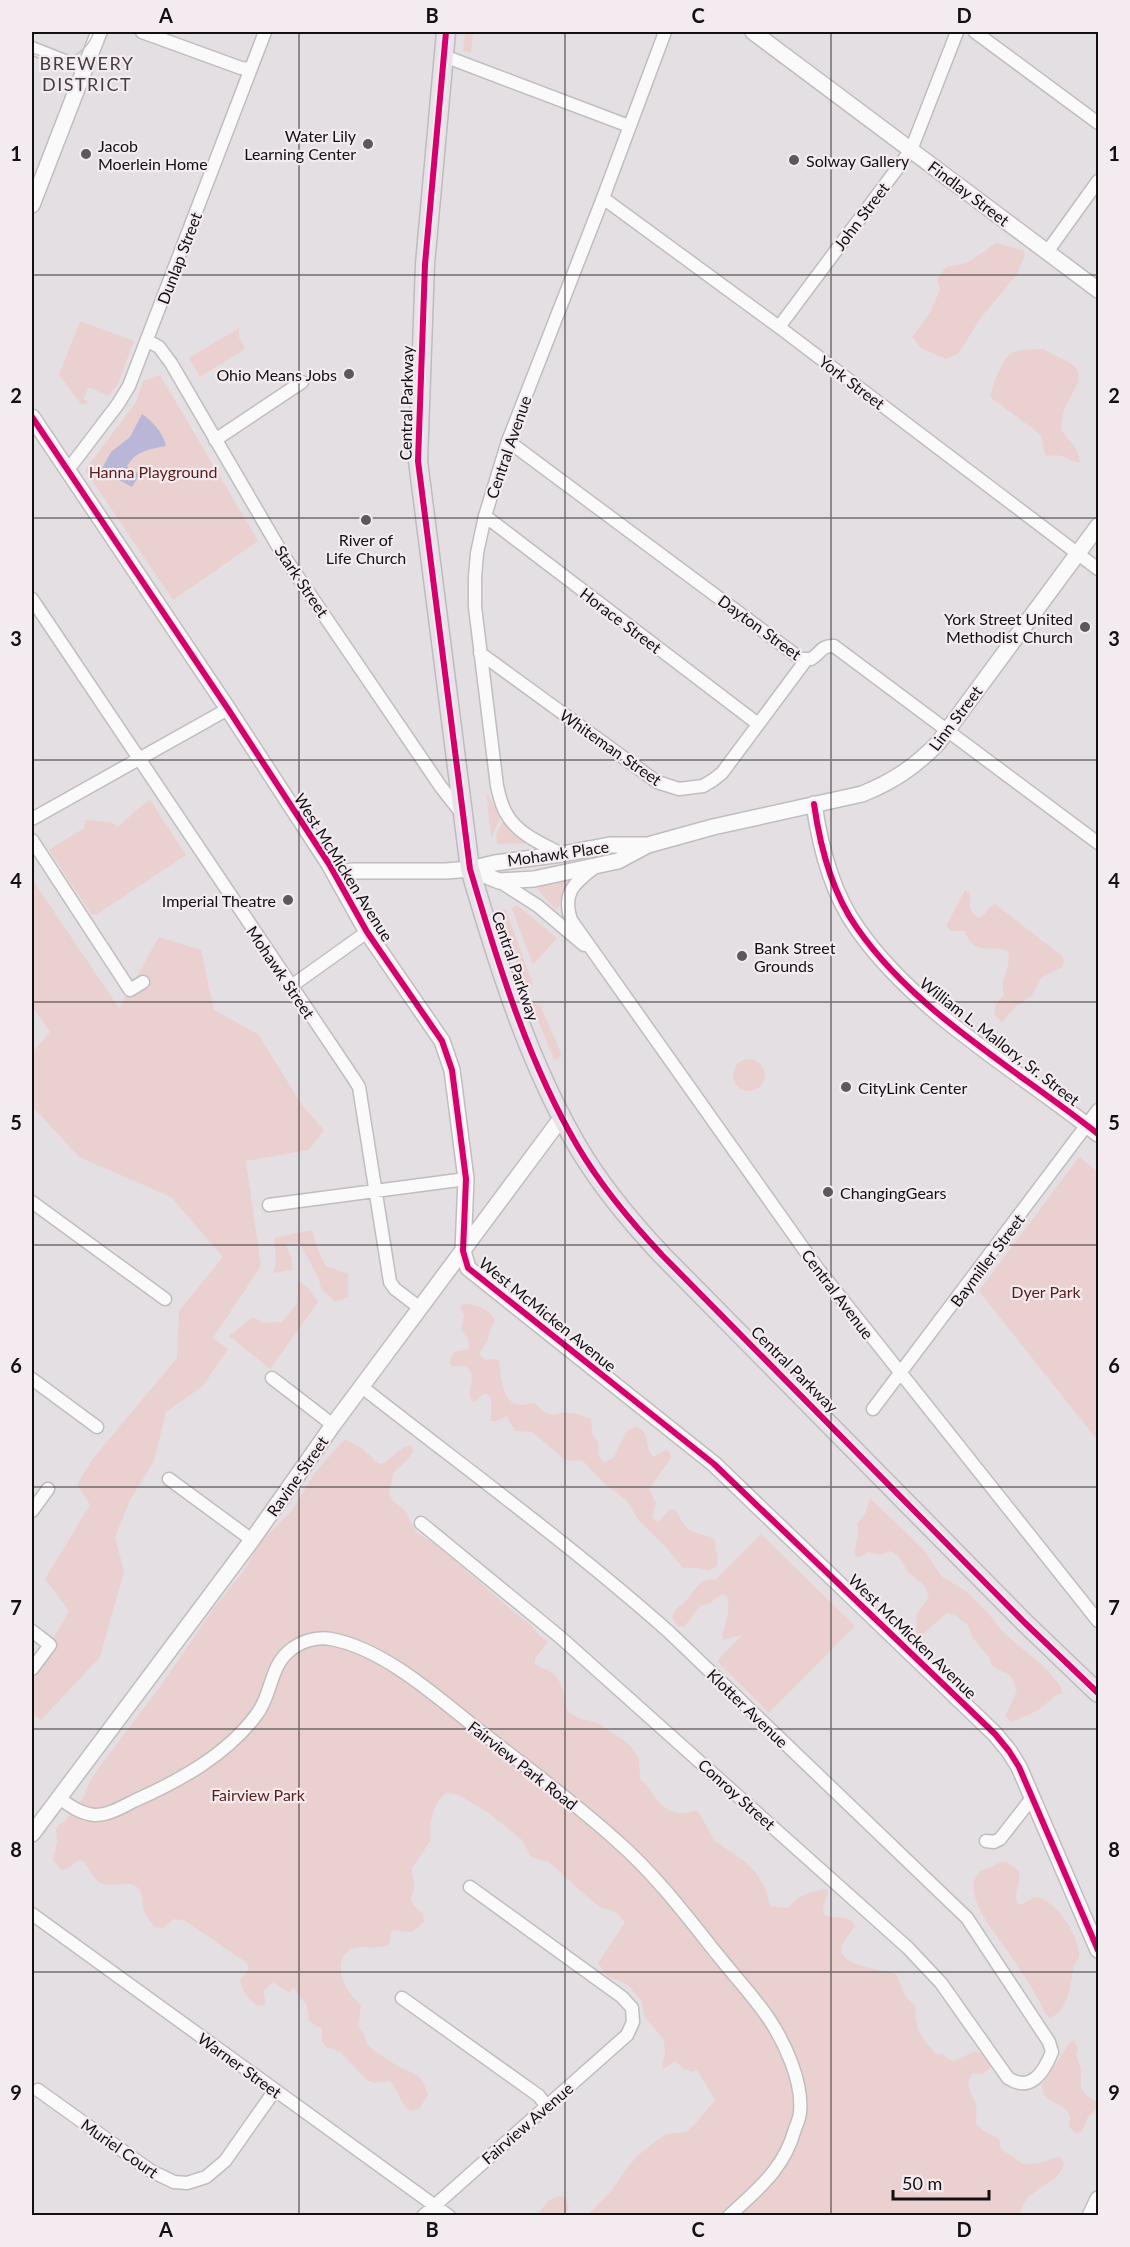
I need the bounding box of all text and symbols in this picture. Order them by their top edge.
text: A [158,3,173,27]
text: B [425,3,439,27]
text: C [691,3,705,27]
text: D [956,3,972,27]
district label: BREWERY DISTRICT [40,52,134,95]
place label: Water Lily Learning Center [244,126,357,163]
place label: Jacob Moerlein Home [98,136,208,173]
marker: Water Lily Learning Center [361,137,375,151]
text: 1 [10,141,22,165]
text: 1 [1108,141,1120,165]
marker: Jacob Moerlein Home [79,147,93,161]
place label: Solway Gallery [806,151,910,170]
marker: Solway Gallery [787,153,801,167]
street label: Findlay Street [925,156,1013,230]
street label: John Street [829,178,893,254]
street label: Dunlap Street [153,209,205,307]
street label: Central Parkway [395,345,417,461]
street label: York Street [815,351,889,413]
place label: Ohio Means Jobs [216,365,337,384]
marker: Ohio Means Jobs [342,367,356,381]
text: 2 [10,383,22,407]
text: 2 [1108,383,1120,407]
street label: Central Avenue [482,393,534,501]
park label: Hanna Playground [89,462,217,481]
marker: River of Life Church [359,513,373,527]
place label: River of Life Church [326,530,406,567]
street label: Stark Street [271,542,333,621]
street label: Horace Street [577,583,666,657]
street label: Dayton Street [715,591,805,664]
place label: York Street United Methodist Church [944,609,1073,646]
marker: York Street United Methodist Church [1078,620,1092,634]
text: 3 [10,626,22,650]
text: 3 [1108,626,1120,650]
street label: Linn Street [925,682,986,754]
street label: Whiteman Street [557,705,666,789]
street label: West McMicken Avenue [291,790,397,944]
street label: Mohawk Place [506,836,610,870]
text: 4 [10,868,22,892]
text: 4 [1108,868,1120,892]
place label: Imperial Theatre [162,891,276,910]
marker: Imperial Theatre [281,893,295,907]
street label: Central Parkway [488,909,544,1024]
street label: Mohawk Street [243,922,319,1022]
place label: Bank Street Grounds [754,938,836,975]
marker: Bank Street Grounds [735,949,749,963]
street label: William L. Mallory, Sr. Street [916,973,1084,1109]
place label: CityLink Center [858,1078,967,1097]
marker: CityLink Center [839,1080,853,1094]
text: 5 [10,1110,22,1134]
text: 5 [1108,1110,1120,1134]
place label: ChangingGears [840,1183,947,1202]
marker: ChangingGears [821,1185,835,1199]
street label: Baymiller Street [946,1210,1028,1310]
street label: Central Avenue [798,1245,878,1343]
street label: West McMicken Avenue [476,1253,620,1375]
park label: Dyer Park [1011,1282,1082,1301]
street label: Central Parkway [748,1322,843,1417]
text: 6 [10,1353,22,1377]
text: 6 [1108,1353,1120,1377]
street label: Ravine Street [262,1432,332,1520]
street label: West McMicken Avenue [845,1570,981,1702]
text: 7 [10,1595,22,1619]
text: 7 [1108,1595,1120,1619]
street label: Klotter Avenue [704,1665,792,1751]
street label: Fairview Park Road [465,1717,581,1813]
street label: Conroy Street [695,1755,780,1834]
park label: Fairview Park [211,1785,306,1804]
text: 8 [10,1837,22,1861]
text: 8 [1108,1837,1120,1861]
street label: Warner Street [195,2028,286,2102]
street label: Fairview Avenue [477,2078,577,2168]
text: 9 [10,2080,22,2104]
text: 9 [1108,2080,1120,2104]
street label: Muriel Court [78,2114,162,2182]
scale bar [893,2163,989,2201]
text: 50 m [902,2172,942,2194]
text: A [158,2217,173,2241]
text: B [425,2217,439,2241]
text: C [691,2217,705,2241]
text: D [956,2217,972,2241]

